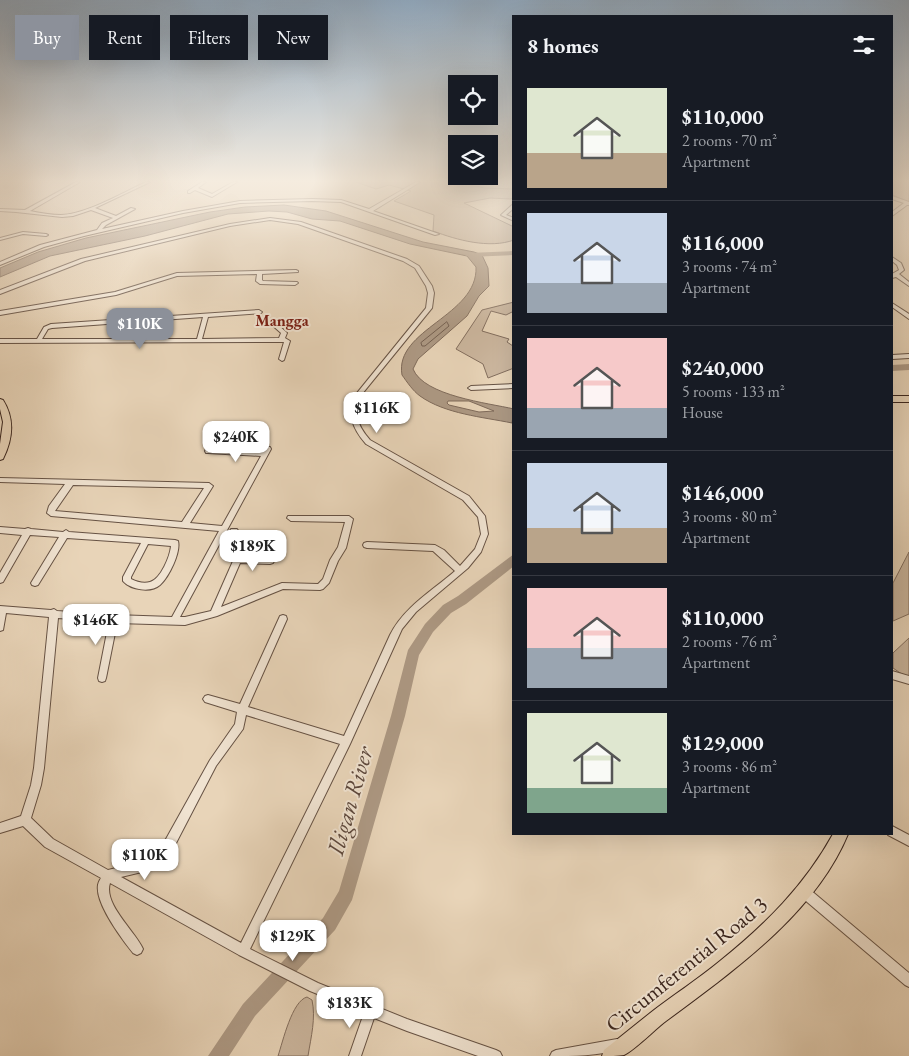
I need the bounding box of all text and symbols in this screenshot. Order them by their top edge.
chip: Buy [15,15,79,60]
chip: Rent [89,15,160,60]
chip: Filters [170,15,248,60]
chip: New [258,15,328,60]
icon: filters [850,31,878,59]
text: 8 homes [527,32,599,59]
map controls [448,75,498,185]
button: locate [448,75,498,125]
text: $110,000 [682,103,764,130]
icon: home [567,108,627,168]
text: 2 rooms · 70 m² [682,130,777,151]
button: layers [448,135,498,185]
text: Apartment [682,151,750,172]
text: $116,000 [682,229,764,256]
icon: home [567,233,627,293]
text: 3 rooms · 74 m² [682,256,777,277]
text: Apartment [682,277,750,298]
pin: $110K [105,308,175,350]
district label: Mangga [255,310,310,331]
text: $110K [118,313,162,334]
text: $240,000 [682,354,764,381]
icon: home [567,358,627,418]
text: 5 rooms · 133 m² [682,381,785,402]
pin: $116K [342,392,412,434]
text: $116K [355,397,399,418]
text: House [682,402,723,423]
pin: $240K [201,420,271,463]
text: $240K [214,426,258,447]
text: $146,000 [682,479,764,506]
icon: home [567,483,627,543]
text: 3 rooms · 80 m² [682,506,777,527]
text: Apartment [682,527,750,548]
pin: $189K [218,530,288,572]
text: $189K [231,535,275,556]
pin: $146K [61,604,131,646]
text: $110,000 [682,604,764,631]
icon: home [567,608,627,668]
text: $146K [74,609,118,630]
text: 2 rooms · 76 m² [682,631,777,652]
text: Apartment [682,652,750,673]
text: $129,000 [682,729,764,756]
icon: home [567,733,627,793]
water label: Iligan River [319,741,380,860]
text: 3 rooms · 86 m² [682,756,777,777]
text: Apartment [682,777,750,798]
pin: $110K [110,838,180,881]
text: $110K [123,844,167,865]
street label: Circumferential Road 3 [599,890,773,1039]
pin: $129K [258,920,328,962]
text: $129K [271,925,315,946]
pin: $183K [315,986,385,1029]
text: $183K [328,992,372,1013]

